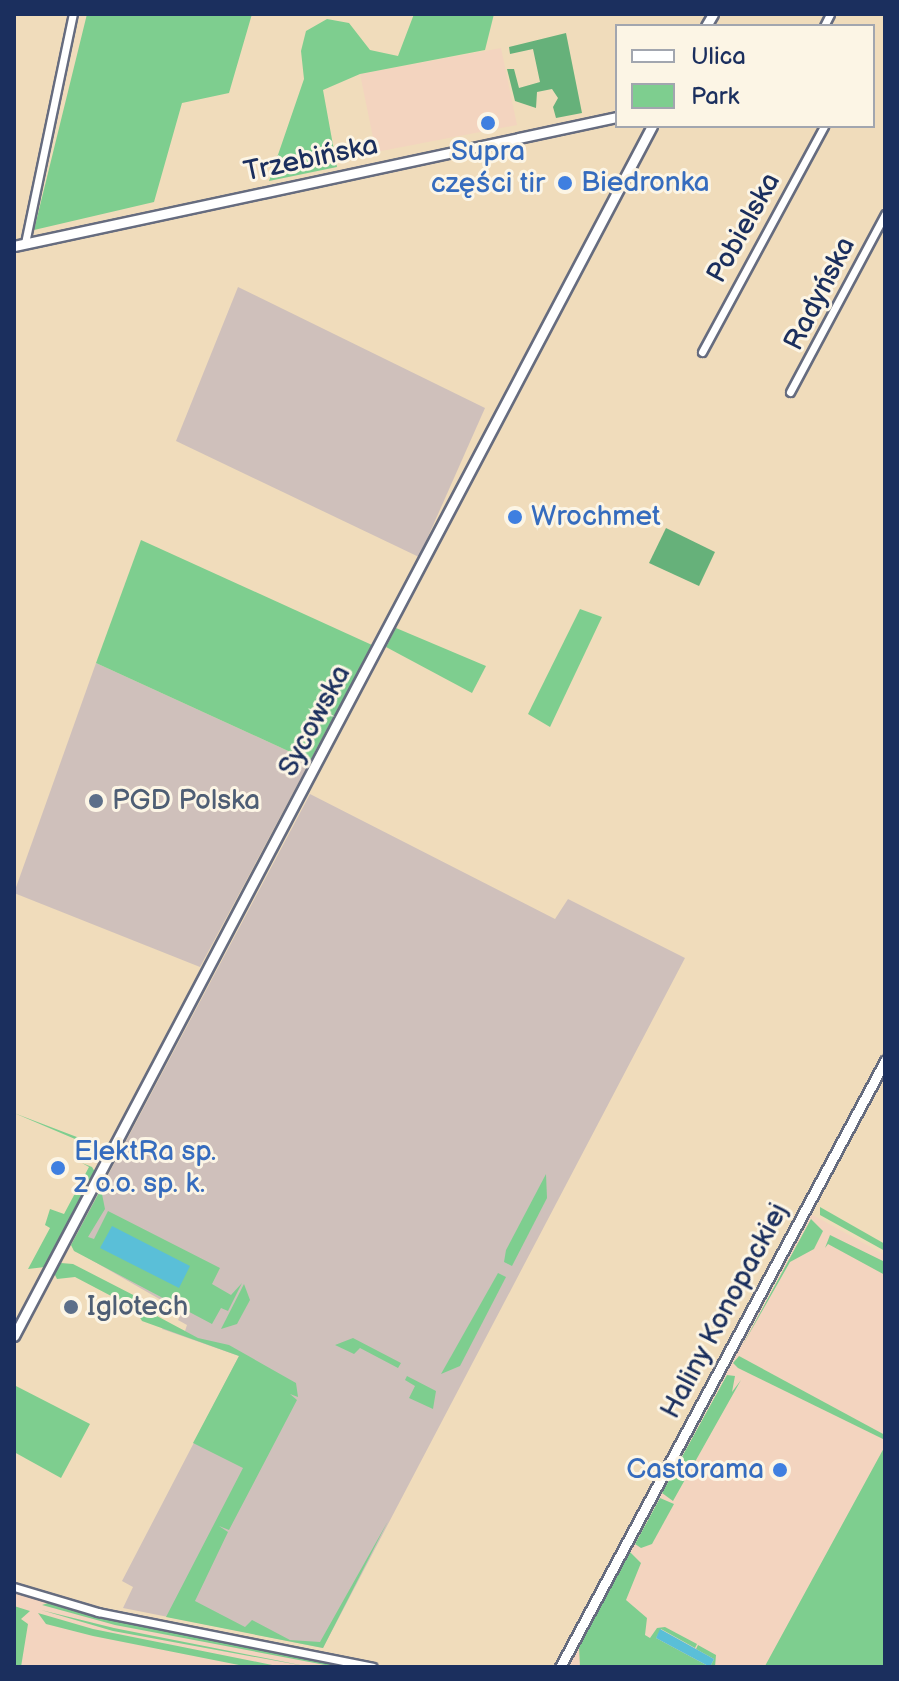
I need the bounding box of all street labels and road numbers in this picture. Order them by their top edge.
street label: Trzebińska [241,128,381,190]
street label: Pobielska [700,167,788,289]
street label: Radyńska [777,232,863,356]
street label: Sycowska [272,660,358,782]
street label: Haliny Konopackiej [654,1197,796,1425]

